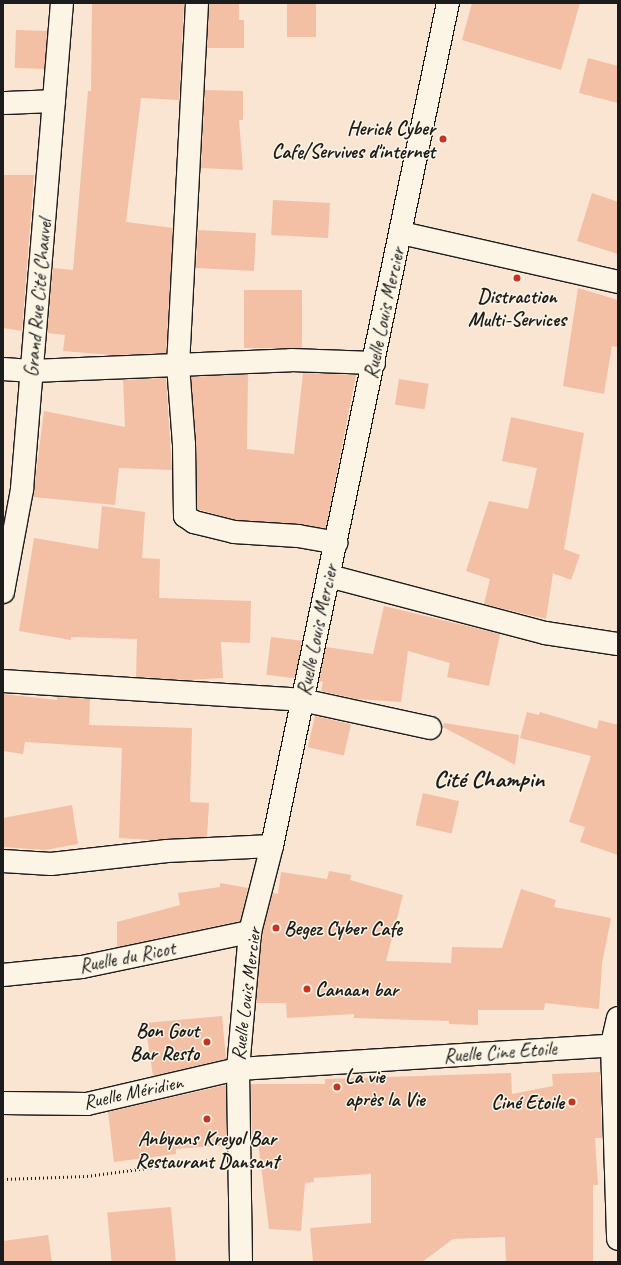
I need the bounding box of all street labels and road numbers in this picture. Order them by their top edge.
street label: Grand Rue Cité Chauvel [19,218,57,378]
street label: Ruelle Louis Mercier [358,245,410,381]
street label: Ruelle Louis Mercier [291,562,343,698]
street label: Ruelle Louis Mercier [226,926,266,1062]
street label: Ruelle du Ricot [77,936,177,978]
street label: Ruelle Cine Etoile [443,1036,557,1068]
street label: Ruelle Méridien [81,1070,185,1114]

